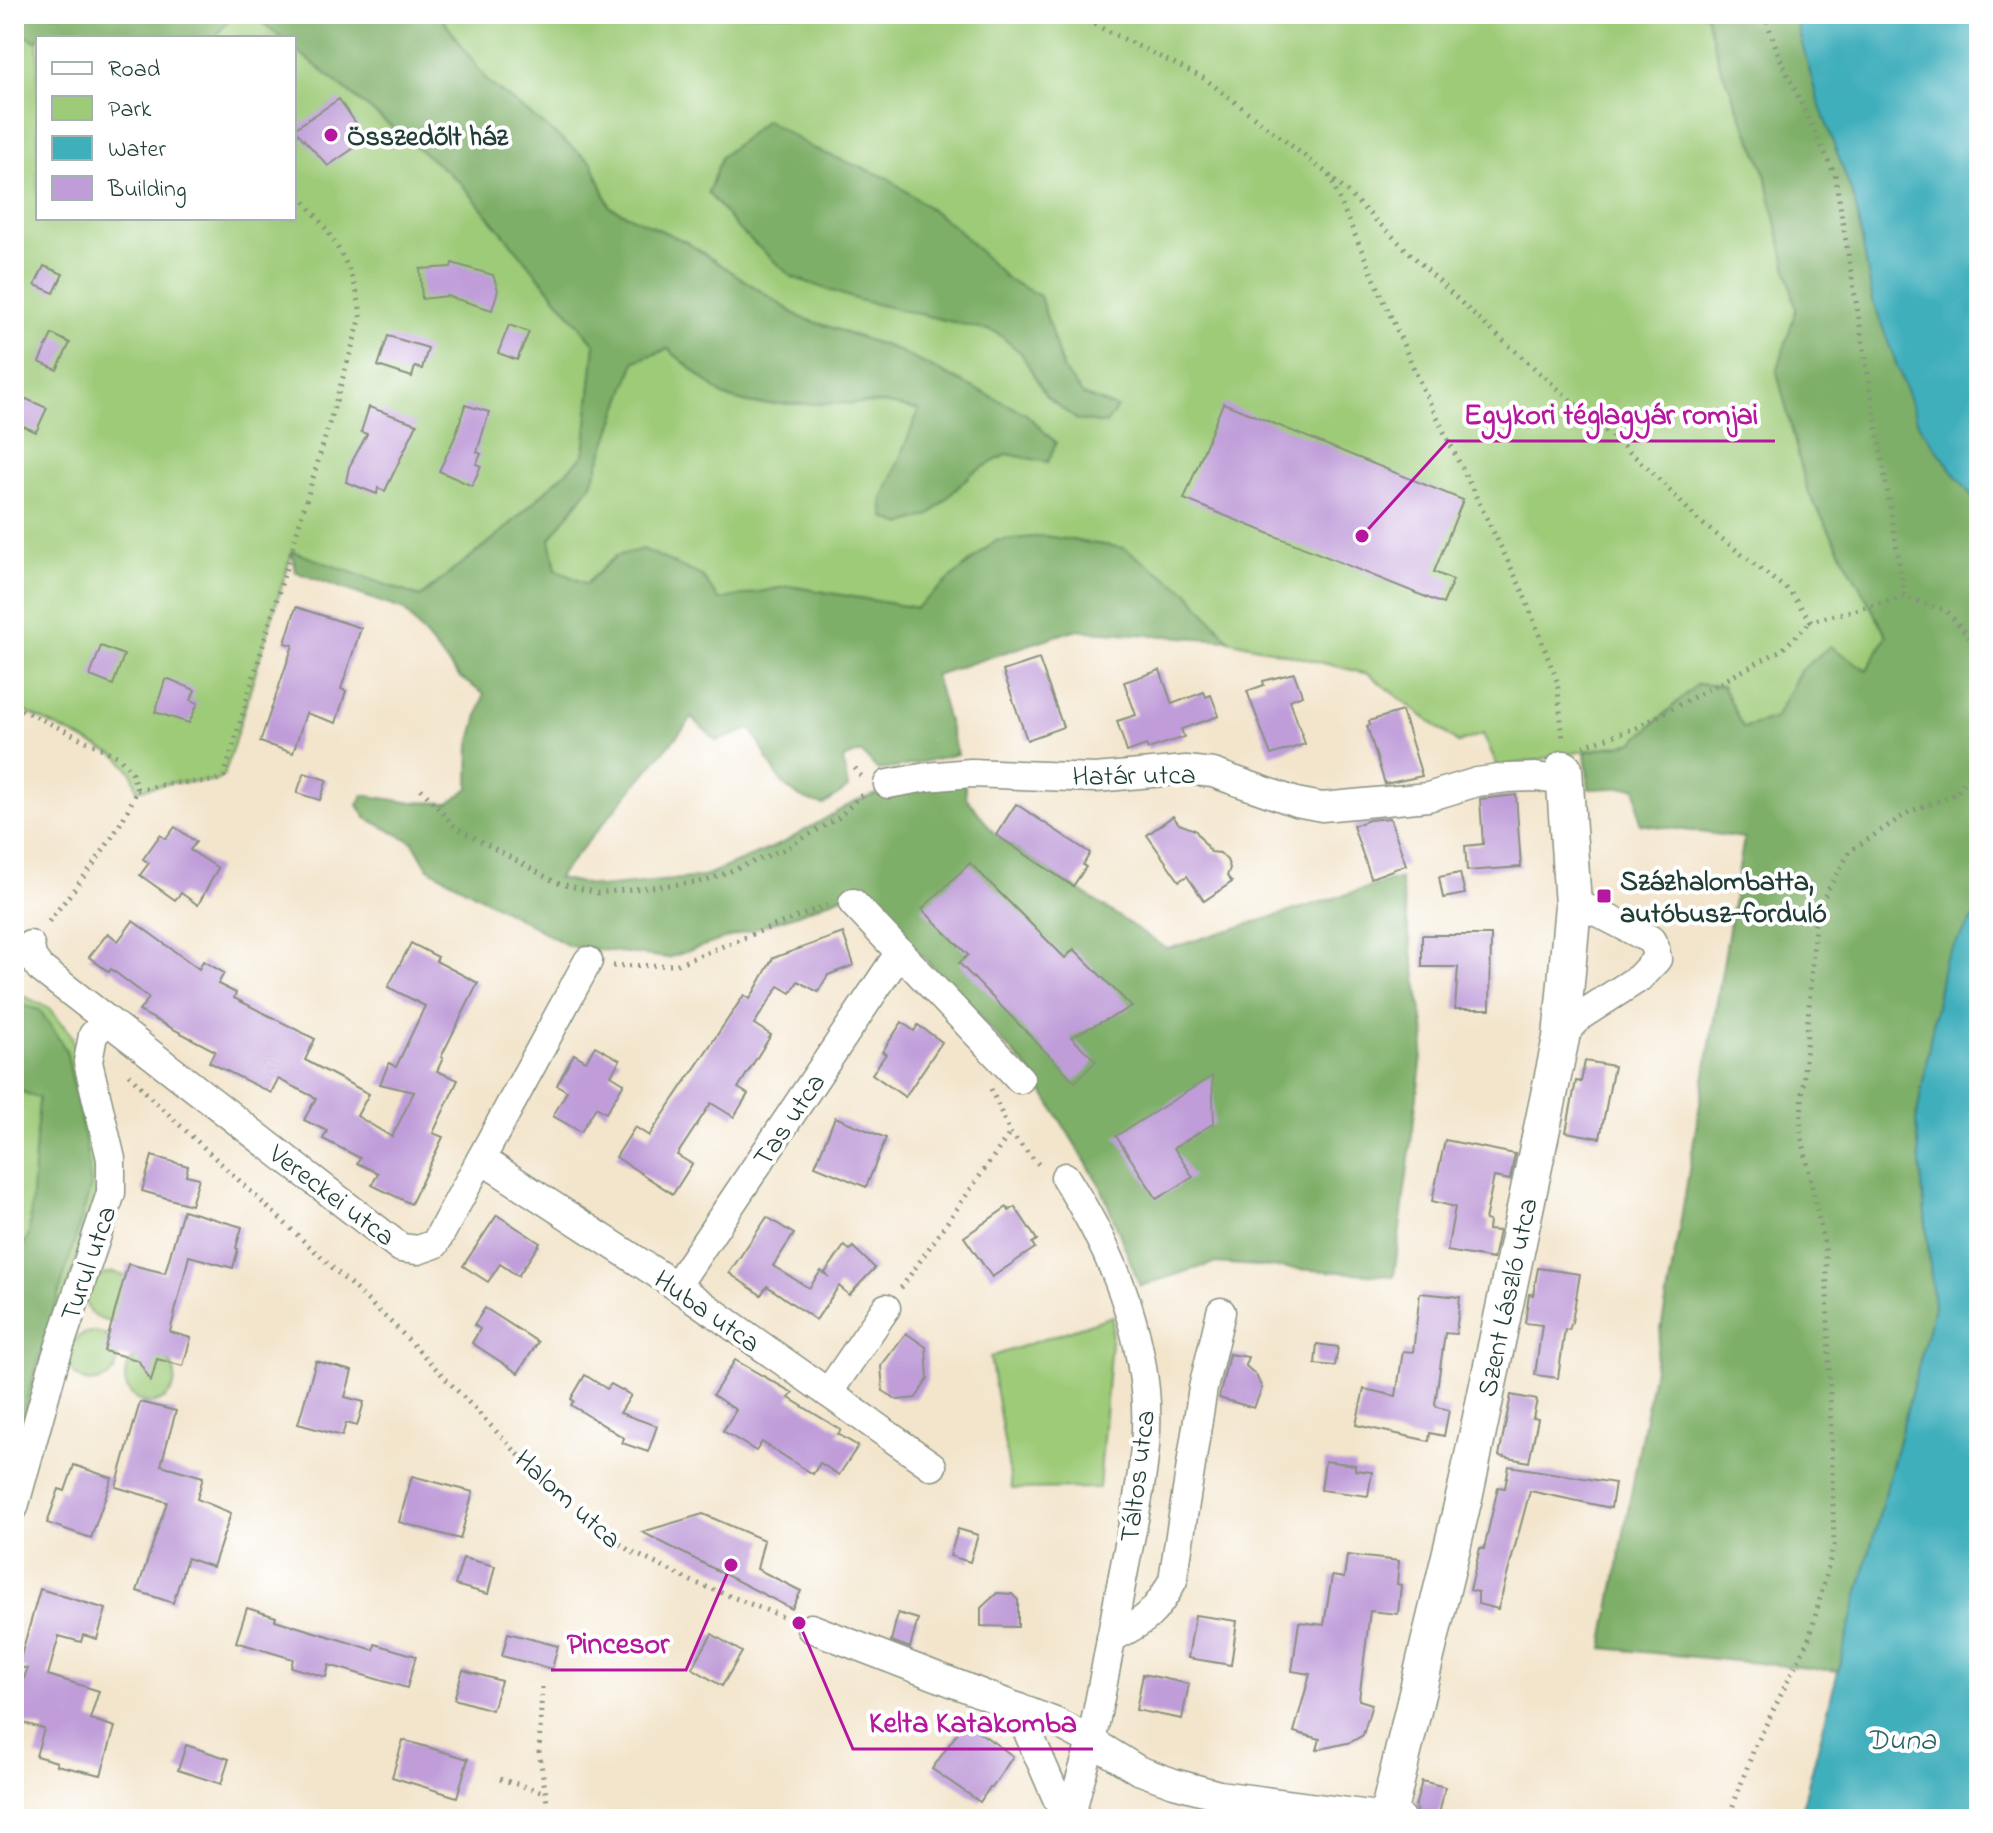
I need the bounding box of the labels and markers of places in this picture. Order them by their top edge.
place label: Összedőlt ház [347,118,509,159]
marker: Összedőlt ház [322,126,340,144]
callout: Egykori téglagyár romjai [1448,387,1775,441]
place label: Százhalombatta, autóbusz-forduló [1620,863,1827,936]
marker: Százhalombatta, autóbusz-forduló [1595,887,1613,905]
callout: Pincesor [551,1616,686,1670]
callout: Kelta Katakomba [853,1695,1093,1749]

